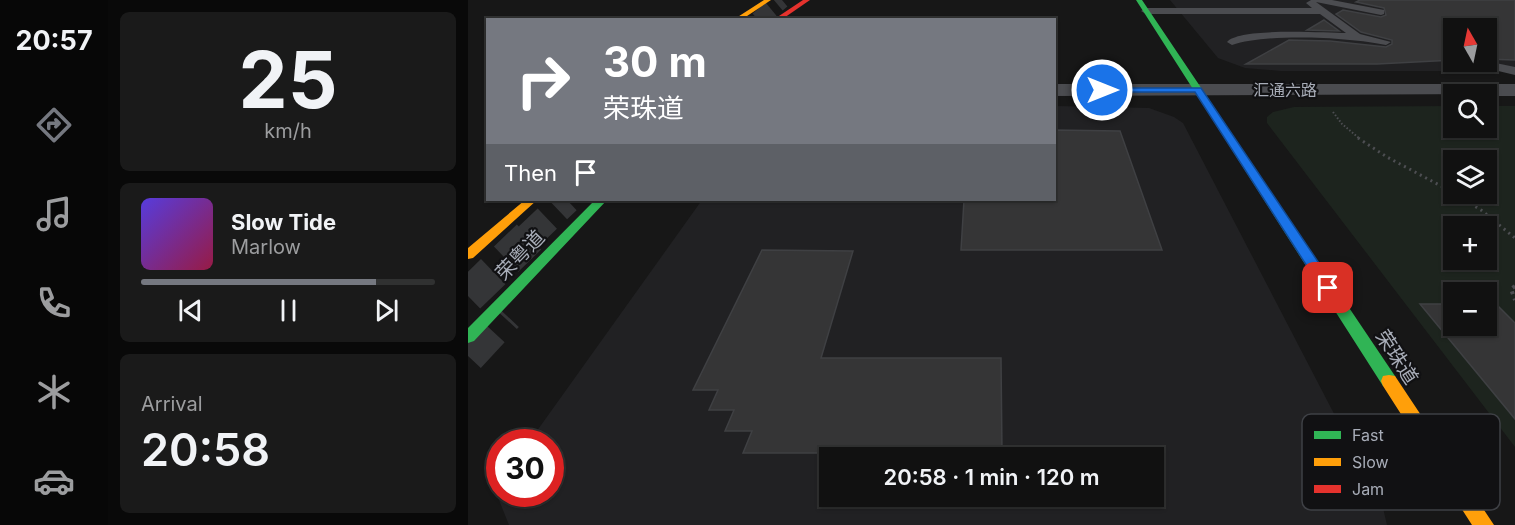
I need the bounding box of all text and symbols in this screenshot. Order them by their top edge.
north arrow [1443,18,1497,72]
map controls [1443,18,1497,336]
text: 20:57 [15,24,93,57]
text: 25 [239,32,338,127]
text: 30 m [603,36,707,87]
icon: right [504,42,582,120]
position arrow [1070,58,1134,122]
street label: 汇通六路 [1253,80,1317,100]
button: search [1443,84,1497,138]
text: 荣珠道 [603,92,684,125]
icon: directions [33,104,75,146]
text: km/h [264,119,312,143]
button: layers [1443,150,1497,204]
icon: arrive [569,156,602,189]
text: Then [504,160,557,186]
icon: music [33,193,75,235]
text: Slow Tide [231,209,336,235]
button: + [1443,216,1497,270]
street label: 荣粤道 [491,225,549,285]
text: Marlow [231,235,301,259]
pin [1302,262,1353,313]
icon: arrive [1311,271,1344,304]
icon: phone [33,282,75,324]
button: − [1443,282,1497,336]
icon: previous [174,294,207,327]
icon: pause [272,294,305,327]
icon: next [370,294,403,327]
street label: 荣珠道 [1371,325,1423,389]
icon: climate [33,371,75,413]
text: Arrival [141,392,203,416]
legend [1302,414,1500,510]
text: 20:58 [141,422,270,477]
text: Fast [1352,425,1384,445]
speed limit sign: 30 [486,429,564,507]
text: Slow [1352,452,1389,472]
icon: car [33,460,75,502]
text: 20:58 · 1 min · 120 m [883,464,1100,490]
text: Jam [1352,479,1384,499]

